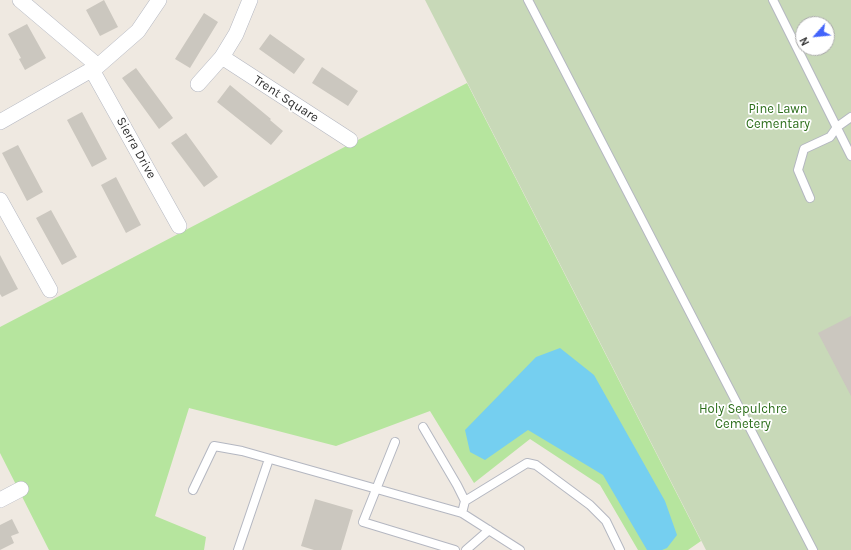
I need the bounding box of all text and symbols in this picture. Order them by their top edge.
north arrow [795,16,835,56]
text: N [797,35,812,48]
street label: Trent Square [250,72,322,126]
park label: Pine Lawn Cementary [746,101,810,132]
street label: Sierra Drive [113,114,159,182]
park label: Holy Sepulchre Cemetery [699,401,787,432]

